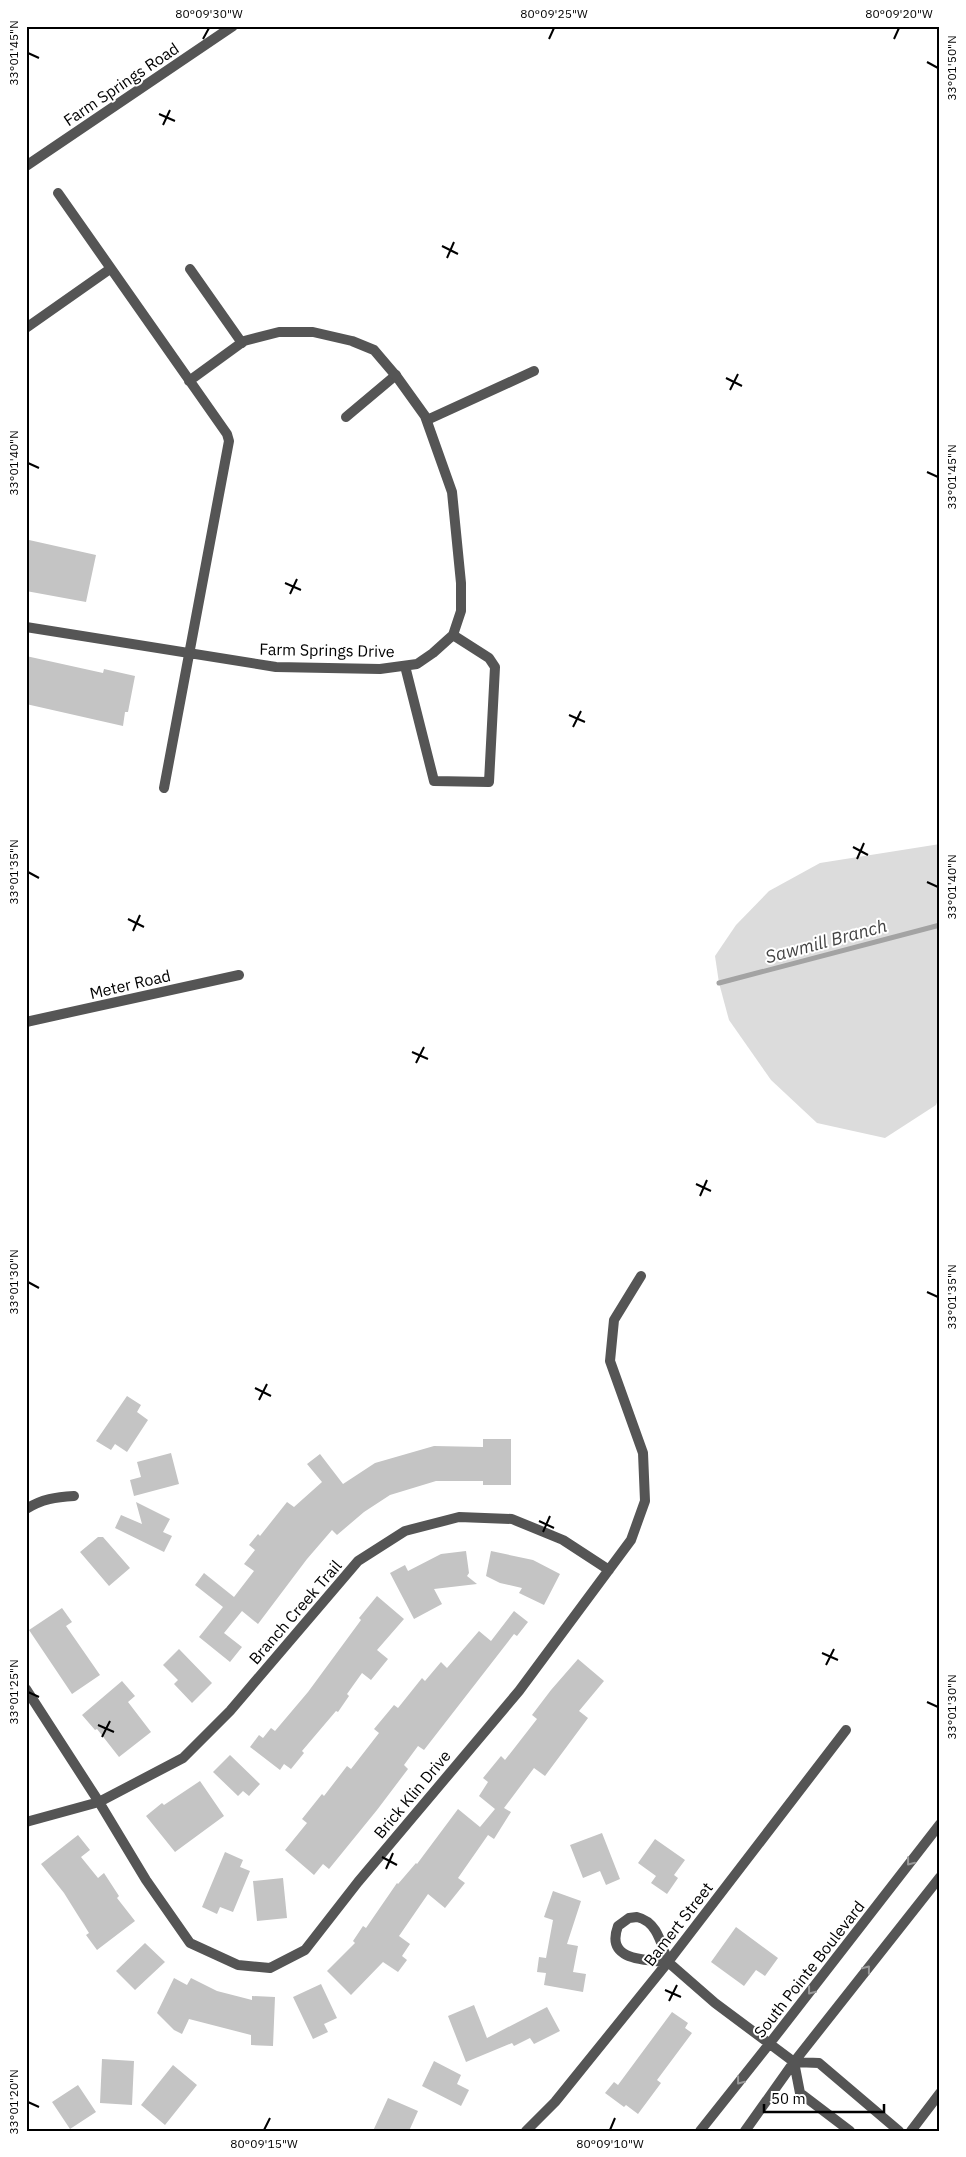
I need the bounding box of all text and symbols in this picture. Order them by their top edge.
text: 80°09'30"W [175,6,243,21]
text: 80°09'25"W [520,6,588,21]
text: 80°09'20"W [865,6,933,21]
text: 33°01'45"N [6,20,21,86]
text: 33°01'50"N [944,35,959,101]
street label: Farm Springs Road [60,38,182,130]
text: 33°01'40"N [6,430,21,496]
text: 33°01'45"N [944,444,959,510]
street label: Farm Springs Drive [259,639,395,661]
text: 33°01'35"N [6,839,21,905]
text: 33°01'40"N [944,854,959,920]
water label: Sawmill Branch [763,914,889,968]
street label: Meter Road [88,965,172,1003]
text: 33°01'30"N [6,1249,21,1315]
text: 33°01'35"N [944,1264,959,1330]
street label: Branch Creek Trail [244,1556,346,1668]
text: 33°01'25"N [6,1659,21,1725]
text: 33°01'30"N [944,1674,959,1740]
street label: Brick Klin Drive [369,1746,455,1842]
one-way arrow [907,1856,916,1866]
street label: Bamert Street [639,1878,717,1970]
street label: South Pointe Boulevard [749,1897,869,2041]
one-way arrow [862,1966,870,1975]
one-way arrow [808,1985,816,1994]
text: 33°01'20"N [6,2069,21,2135]
one-way arrow [737,2075,746,2085]
scale bar [764,2082,884,2114]
text: 50 m [771,2089,806,2108]
text: 80°09'15"W [230,2136,298,2151]
text: 80°09'10"W [576,2136,644,2151]

